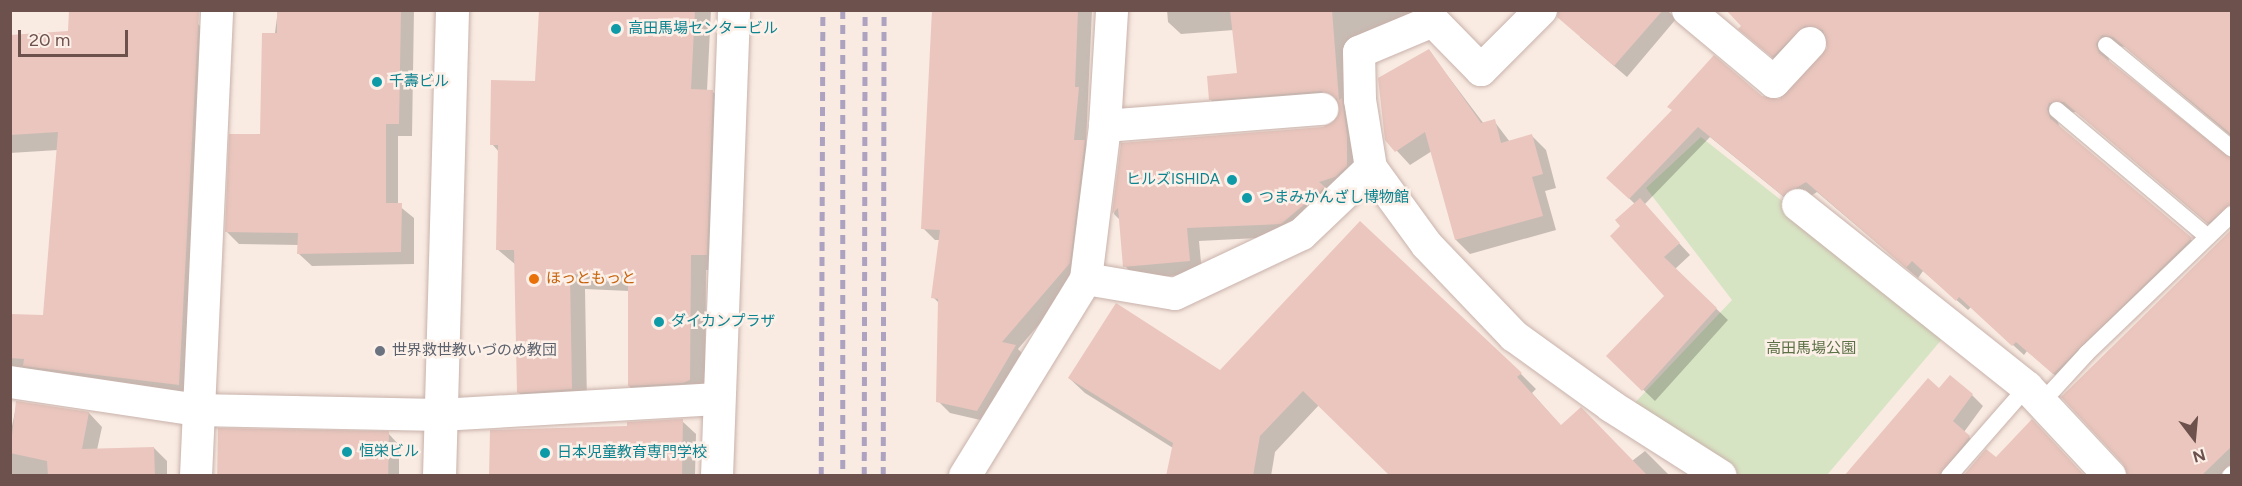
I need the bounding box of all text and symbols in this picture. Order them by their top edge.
scale bar [21,18,130,56]
place label: 高田馬場センタービル [628,20,778,38]
marker: 高田馬場センタービル [609,22,623,36]
text: 20 m [29,29,70,51]
place label: 千壽ビル [389,73,449,91]
marker: 千壽ビル [370,75,384,89]
place label: ヒルズISHIDA [1126,171,1220,189]
marker: ヒルズISHIDA [1225,173,1239,187]
place label: つまみかんざし博物館 [1259,189,1409,207]
marker: つまみかんざし博物館 [1240,191,1254,205]
place label: ほっともっと [546,270,636,288]
marker: ほっともっと [527,272,541,286]
place label: ダイカンプラザ [671,313,776,331]
marker: ダイカンプラザ [652,315,666,329]
park label: 高田馬場公園 [1766,340,1856,358]
place label: 世界救世教いづのめ教団 [392,342,557,360]
marker: 世界救世教いづのめ教団 [373,344,387,358]
north arrow [2164,408,2224,468]
place label: 恒栄ビル [359,443,419,461]
place label: 日本児童教育専門学校 [557,444,707,462]
marker: 恒栄ビル [340,445,354,459]
text: N [2191,445,2208,467]
marker: 日本児童教育専門学校 [538,446,552,460]

